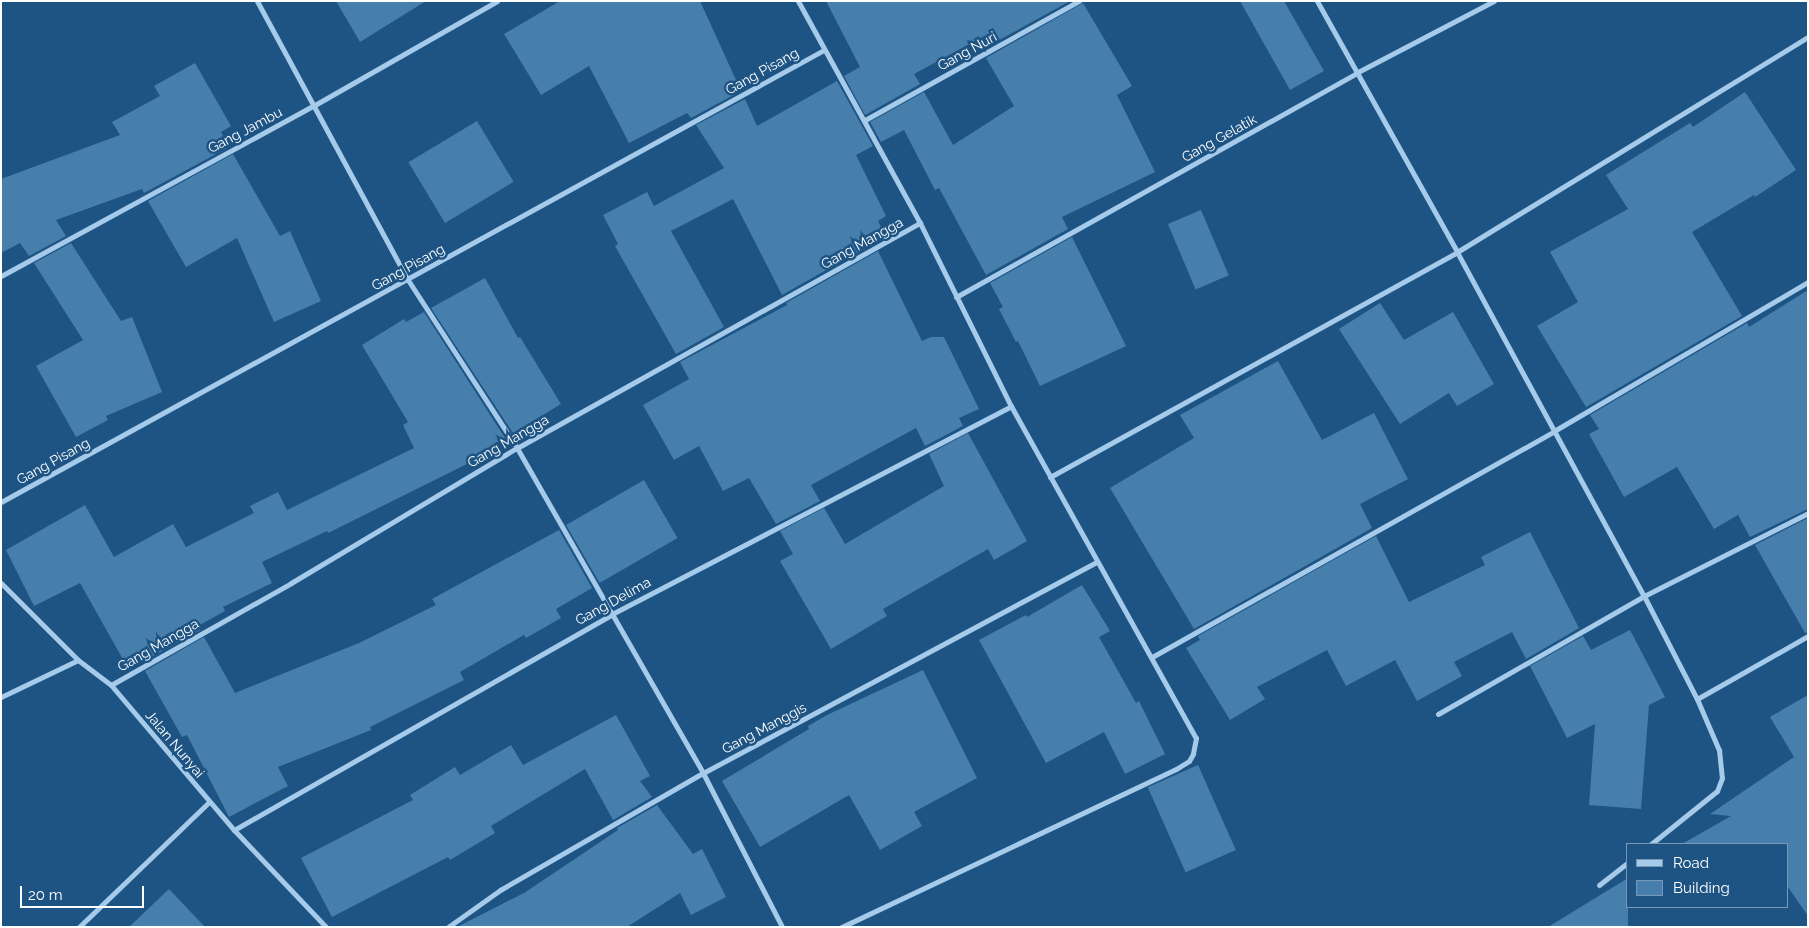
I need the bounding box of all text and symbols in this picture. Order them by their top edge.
street label: Gang Nuri [934,28,1000,74]
street label: Gang Pisang [723,44,801,98]
street label: Gang Jambu [205,103,285,157]
street label: Gang Gelatik [1179,111,1259,165]
street label: Gang Mangga [818,214,906,272]
street label: Gang Pisang [369,240,447,294]
street label: Gang Mangga [464,411,552,471]
street label: Gang Pisang [14,434,92,488]
street label: Gang Delima [572,573,654,629]
street label: Gang Mangga [114,615,202,675]
street label: Gang Manggis [719,699,809,757]
street label: Jalan Nunyai [142,707,208,781]
legend [1626,843,1789,908]
text: Road [1673,854,1709,872]
scale bar [22,876,146,908]
text: Building [1673,879,1730,897]
text: 20 m [28,886,63,904]

